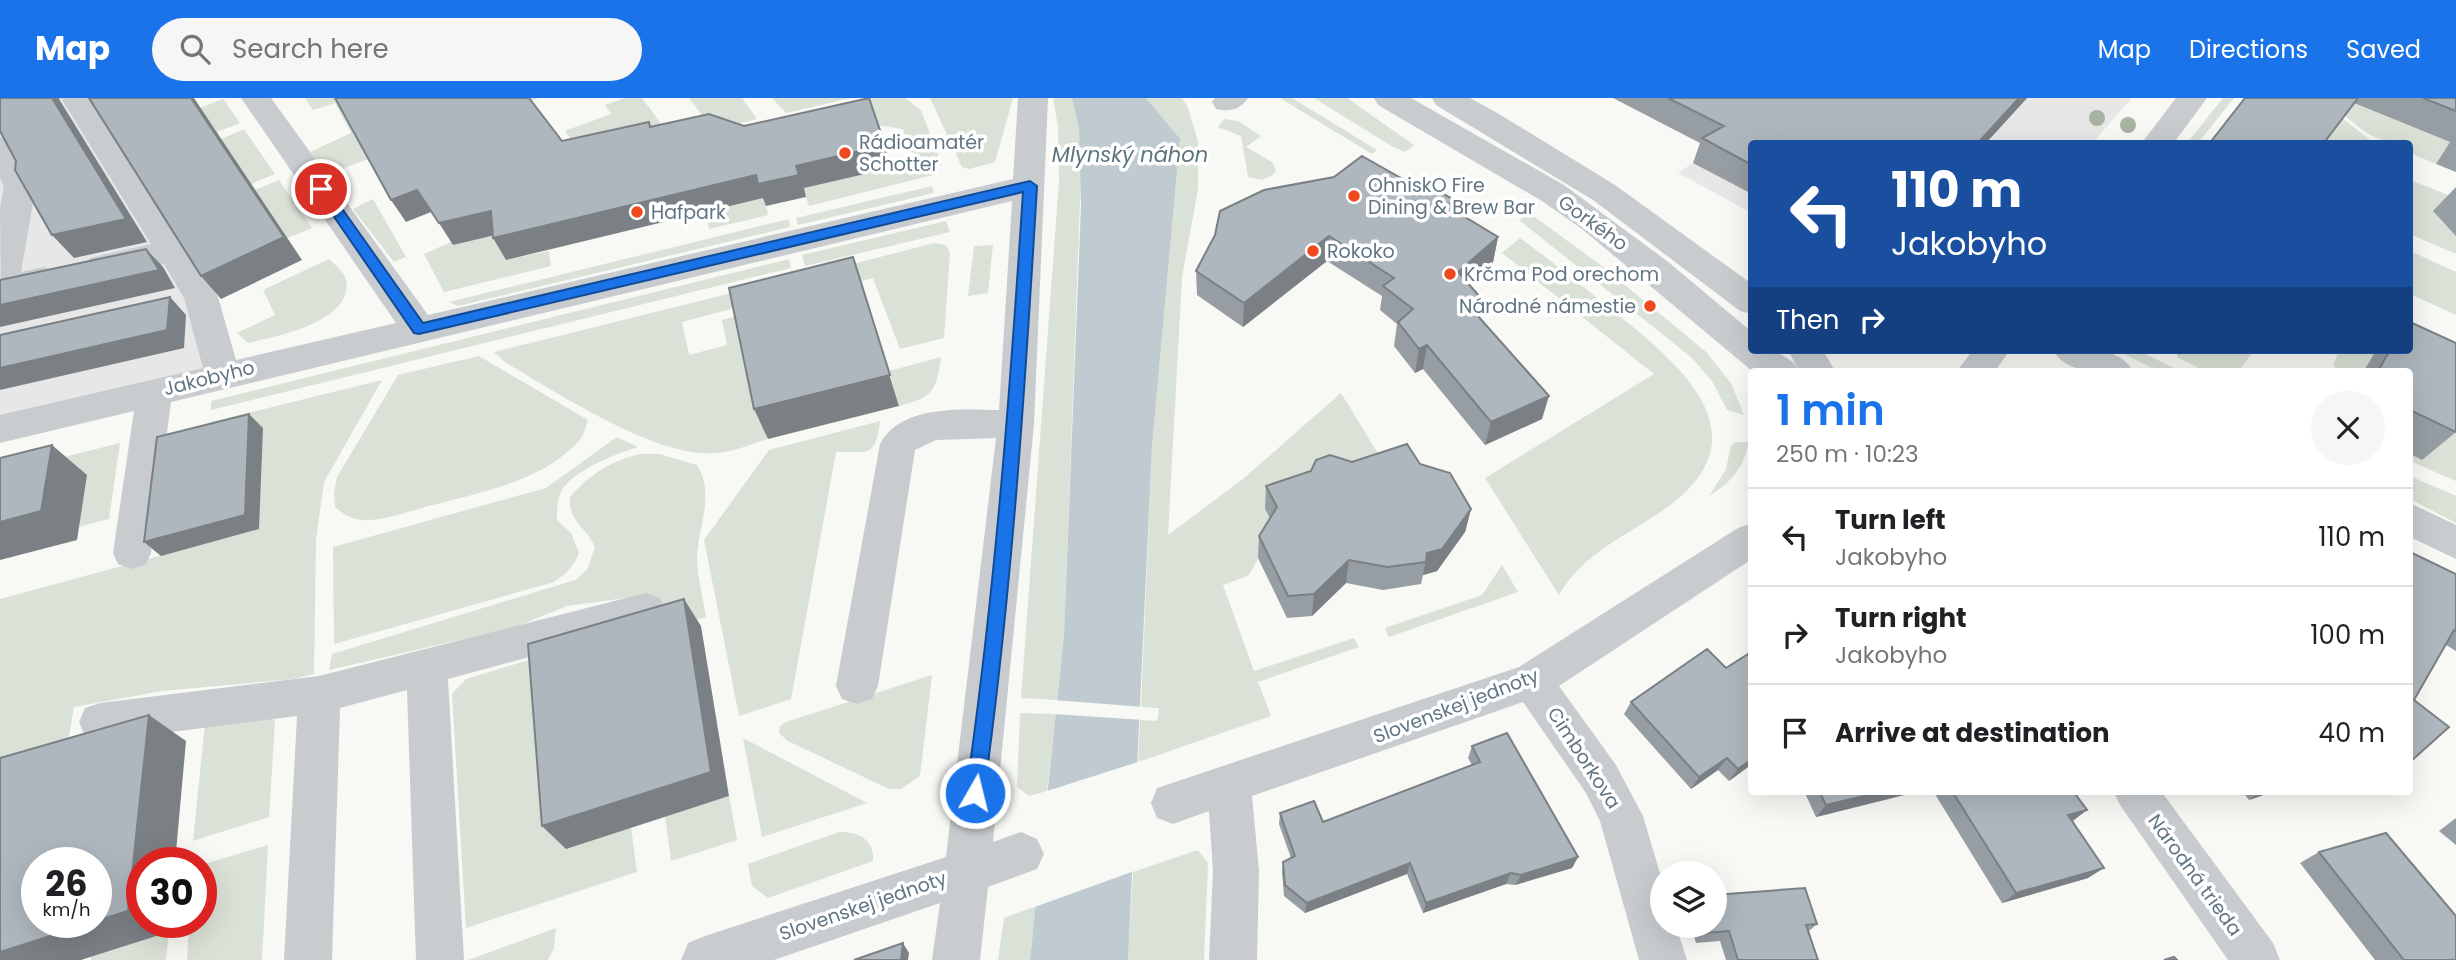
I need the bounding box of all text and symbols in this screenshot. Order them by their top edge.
search box [152,18,642,81]
text: Map [35,25,110,72]
icon: search [176,30,214,68]
text: Search here [232,31,389,67]
text: Map [2098,33,2151,66]
text: Directions [2189,33,2308,66]
text: Saved [2346,33,2421,66]
place label: Rádioamatér Schotter [859,129,984,178]
water label: Mlynský náhon [1052,140,1208,169]
marker: Rádioamatér Schotter [837,145,853,161]
text: 110 m [1891,156,2022,224]
pin [291,159,351,219]
icon: left [1776,168,1867,259]
icon: arrive [302,170,340,208]
place label: OhniskO Fire Dining & Brew Bar [1368,172,1535,221]
marker: OhniskO Fire Dining & Brew Bar [1346,188,1362,204]
street label: Gorkého [1553,189,1633,257]
place label: Hafpark [651,199,726,226]
marker: Hafpark [629,204,645,220]
text: Jakobyho [1891,221,2047,266]
place label: Rokoko [1327,238,1395,265]
marker: Rokoko [1305,243,1321,259]
place label: Krčma Pod orechom [1464,261,1659,288]
marker: Krčma Pod orechom [1442,266,1458,282]
place label: Národné námestie [1459,293,1636,320]
marker: Národné námestie [1642,298,1658,314]
icon: right [1853,301,1891,339]
text: Then [1776,302,1839,338]
street label: Jakobyho [161,354,257,402]
text: 1 min [1776,381,1885,440]
button: close [2311,391,2385,465]
text: 250 m · 10:23 [1776,438,1919,470]
text: Turn left [1835,502,1946,538]
icon: left [1776,518,1814,556]
text: 110 m [2318,519,2385,555]
text: Jakobyho [1835,541,1947,573]
text: Turn right [1835,600,1967,636]
icon: right [1776,616,1814,654]
text: 100 m [2310,617,2385,653]
text: Jakobyho [1835,639,1947,671]
street label: Slovenskej jednoty [1369,662,1543,750]
street label: Cimborkova [1541,702,1627,814]
icon: arrive [1776,714,1814,752]
text: Arrive at destination [1835,715,2110,751]
text: 40 m [2319,715,2385,751]
position arrow [938,756,1012,830]
street label: Národná trieda [2142,809,2248,941]
speed limit sign: 30 [126,847,217,938]
text: 26 [45,859,88,908]
map controls [1650,861,1727,938]
button: layers [1650,861,1727,938]
street label: Slovenskej jednoty [776,865,950,947]
text: km/h [43,897,90,922]

